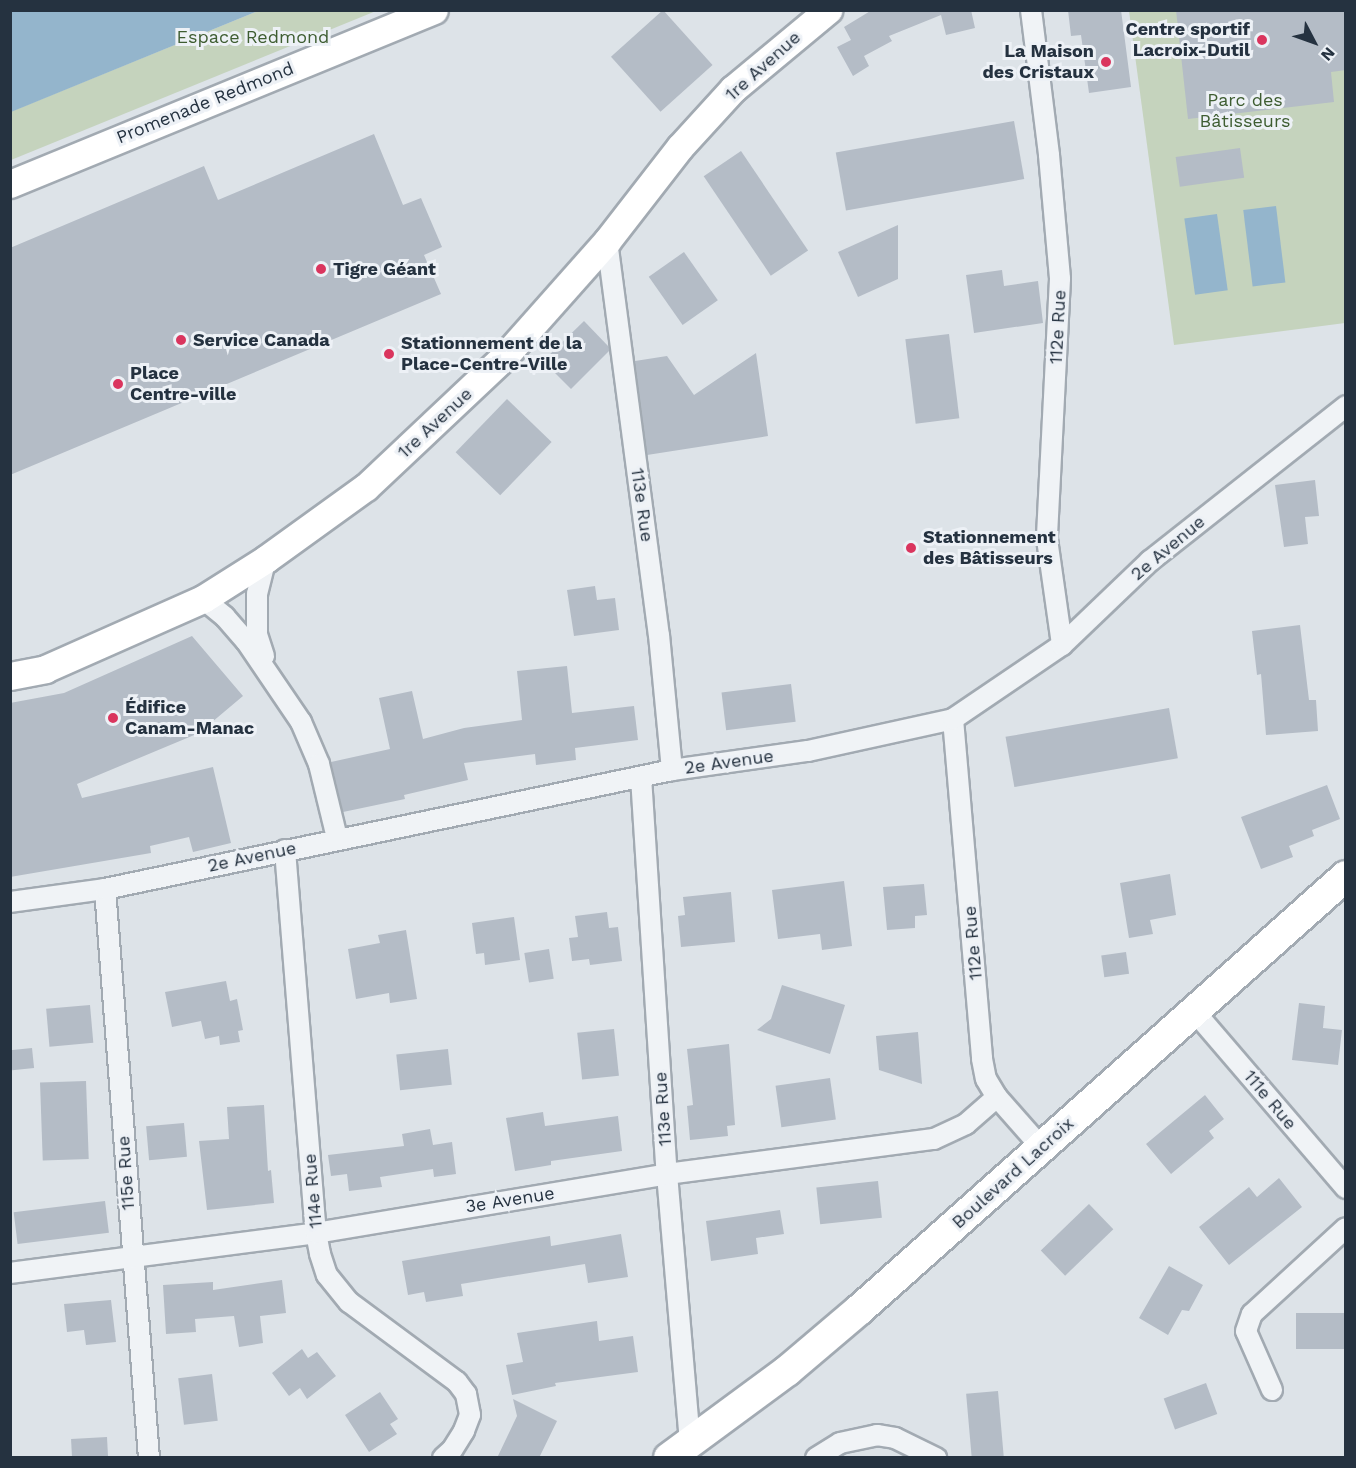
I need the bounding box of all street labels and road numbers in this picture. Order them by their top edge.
street label: 1re Avenue [721,26,805,106]
street label: Promenade Redmond [113,58,297,148]
street label: 112e Rue [1045,289,1071,365]
street label: 1re Avenue [393,383,477,463]
street label: 113e Rue [626,467,658,543]
street label: 2e Avenue [1126,511,1210,585]
street label: 2e Avenue [683,745,775,779]
street label: 2e Avenue [205,837,299,877]
street label: 112e Rue [959,905,987,981]
street label: 111e Rue [1239,1066,1301,1134]
street label: 113e Rue [650,1071,676,1147]
street label: Boulevard Lacroix [948,1113,1078,1233]
street label: 115e Rue [113,1135,139,1211]
street label: 114e Rue [299,1153,327,1229]
street label: 3e Avenue [464,1182,556,1218]

